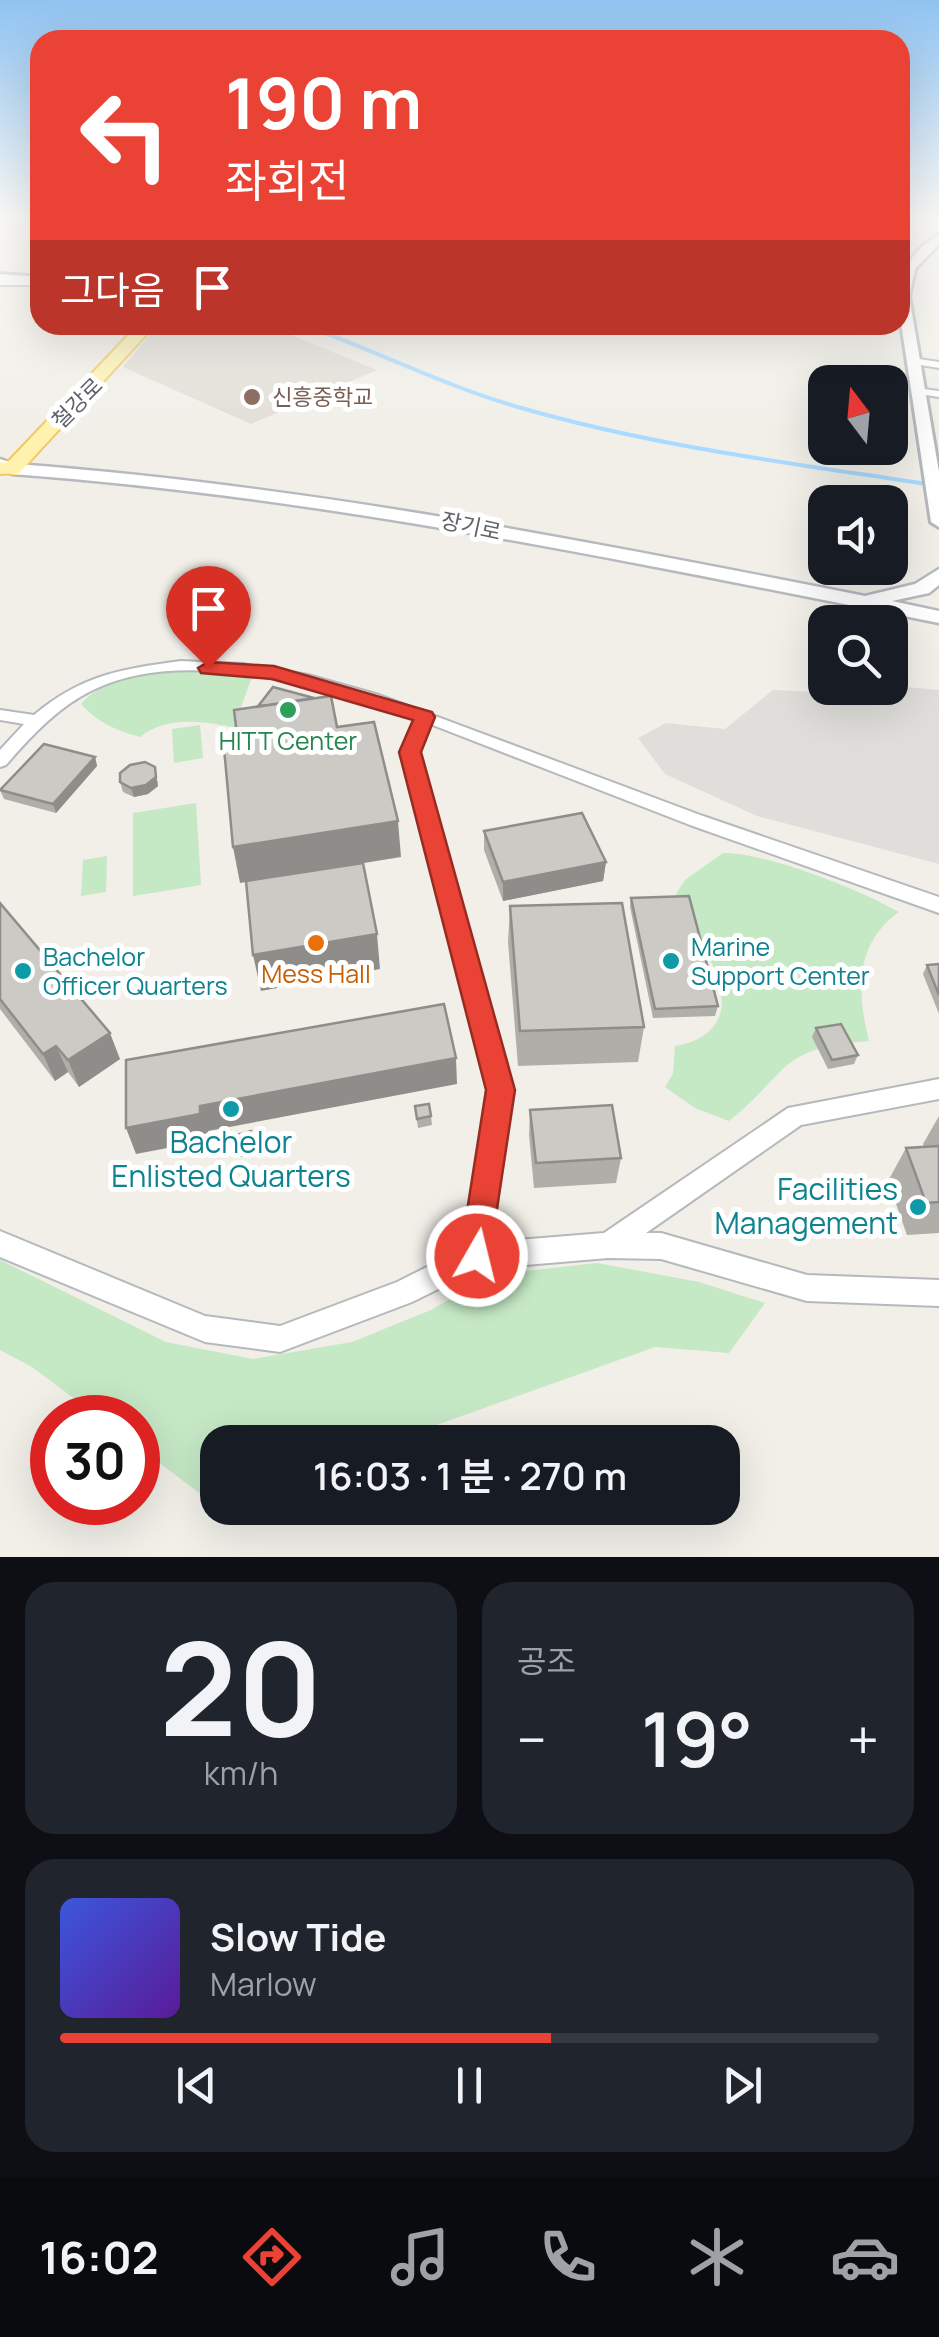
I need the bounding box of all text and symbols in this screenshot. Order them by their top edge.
text: 190 m [225,54,422,150]
icon: left [60,70,190,200]
text: 좌회전 [225,149,349,211]
icon: arrive [185,260,240,315]
text: 그다음 [60,263,165,315]
north arrow [808,365,908,465]
map controls [808,365,908,705]
street label: 철강로 [45,371,109,435]
place label: 신흥중학교 [272,382,373,412]
marker: 신흥중학교 [241,386,263,408]
button: sound [808,485,908,585]
street label: 장기로 [438,505,504,547]
pin [166,566,251,669]
icon: arrive [181,581,236,636]
button: search [808,605,908,705]
marker: HITT Center [277,699,299,721]
place label: HITT Center [219,723,357,758]
place label: Marine Support Center [691,929,870,993]
marker: Mess Hall [305,932,327,954]
place label: Bachelor Officer Quarters [43,939,228,1003]
marker: Marine Support Center [660,950,682,972]
place label: Mess Hall [261,956,371,991]
marker: Bachelor Officer Quarters [12,960,34,982]
marker: Bachelor Enlisted Quarters [220,1098,242,1120]
place label: Bachelor Enlisted Quarters [111,1121,351,1196]
place label: Facilities Management [715,1168,898,1243]
marker: Facilities Management [907,1196,929,1218]
position arrow [425,1204,529,1308]
speed limit sign: 30 [30,1395,160,1525]
text: 16:03 · 1 분 · 270 m [313,1449,627,1501]
text: 20 [160,1597,322,1775]
text: 공조 [517,1639,576,1683]
text: 19° [641,1687,753,1790]
text: − [517,1701,547,1777]
text: + [847,1701,879,1777]
text: km/h [204,1751,278,1795]
text: Slow Tide [210,1910,387,1962]
text: Marlow [210,1962,317,2006]
icon: previous [169,2058,224,2113]
icon: pause [442,2058,497,2113]
icon: next [715,2058,770,2113]
icon: directions [237,2222,307,2292]
icon: music [385,2222,455,2292]
icon: phone [533,2222,603,2292]
icon: climate [682,2222,752,2292]
icon: car [830,2222,900,2292]
text: 16:02 [39,2226,159,2288]

